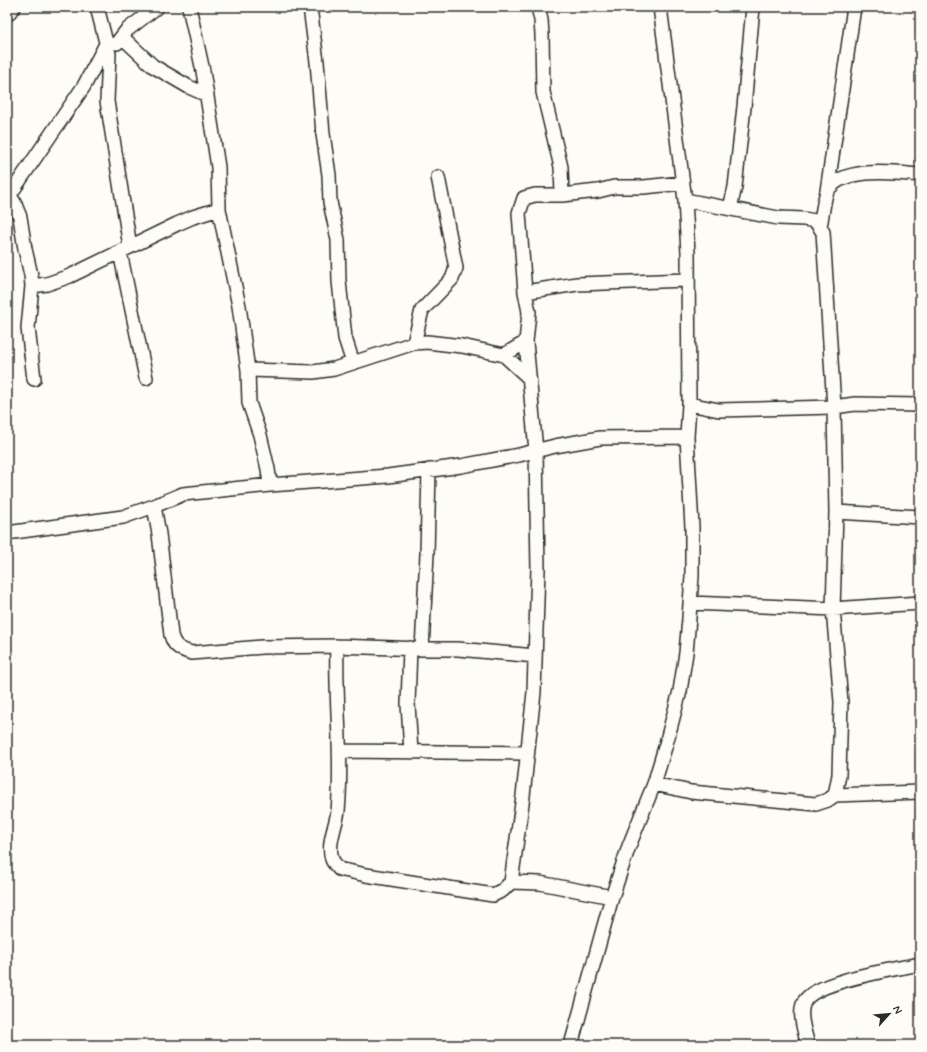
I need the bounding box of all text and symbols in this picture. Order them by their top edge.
north arrow [869,994,909,1034]
text: N [889,1003,905,1016]

